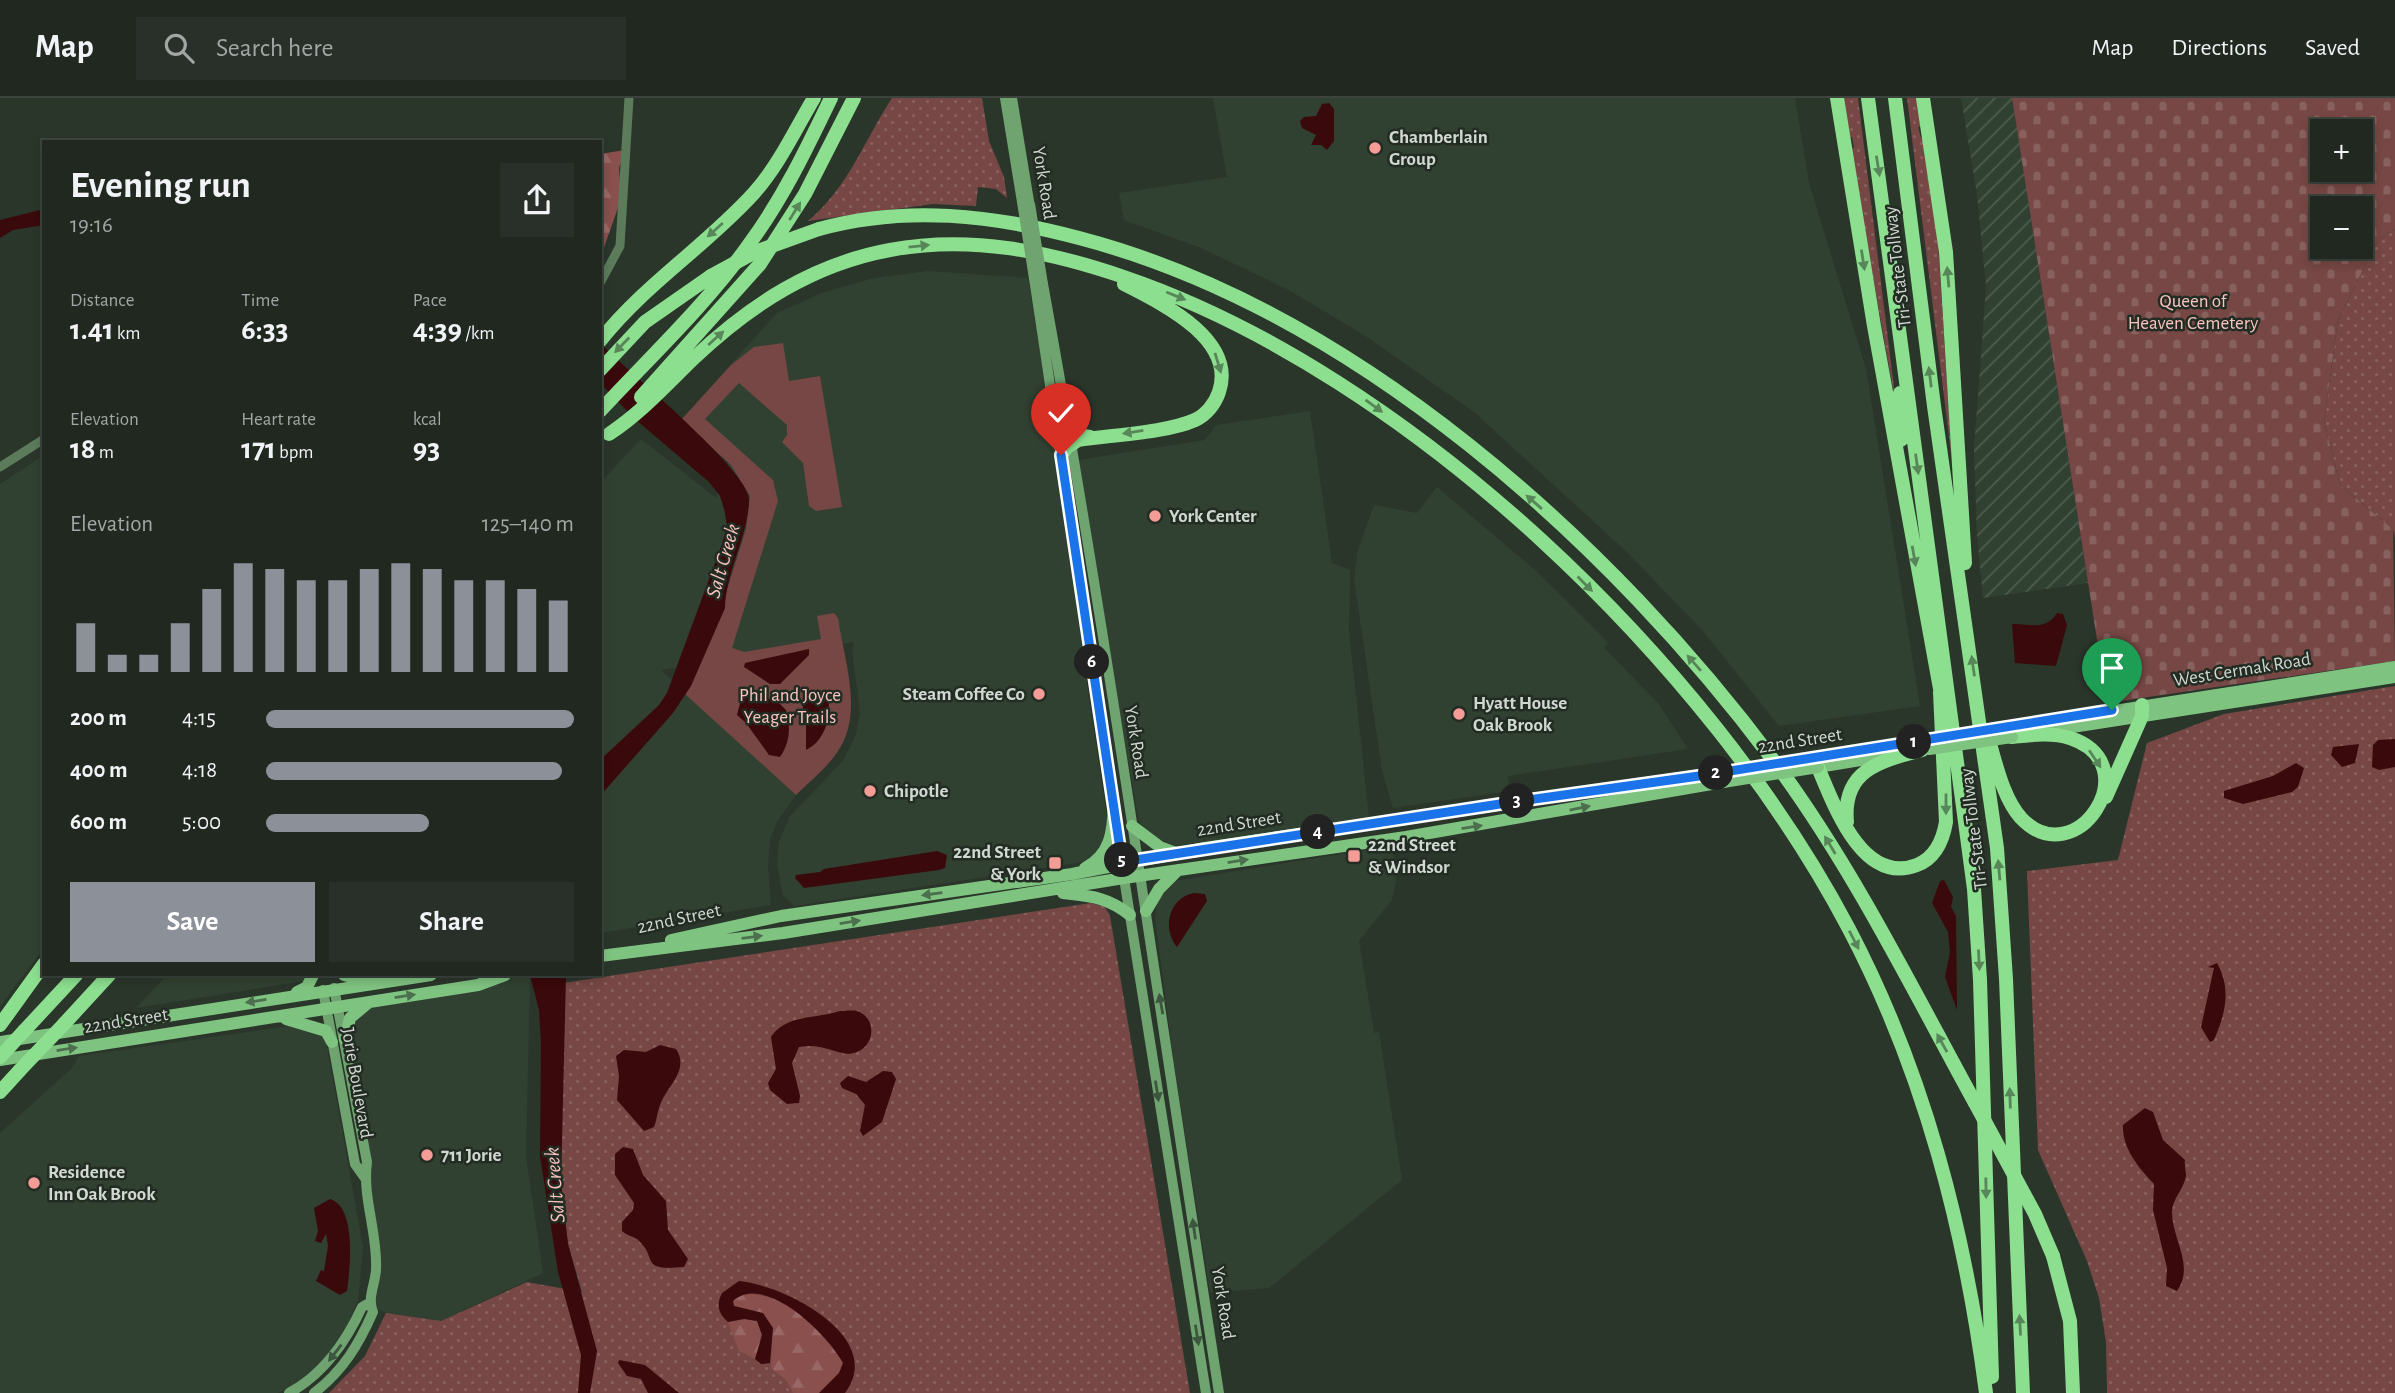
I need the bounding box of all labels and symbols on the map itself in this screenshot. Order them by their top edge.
place label: Chamberlain Group [1389,128,1488,169]
marker: Chamberlain Group [1367,140,1383,156]
street label: York Road [1029,145,1059,221]
one-way arrow [1873,155,1884,177]
one-way arrow [788,202,801,221]
street label: Tri-State Tollway [1881,205,1915,329]
one-way arrow [706,222,724,238]
one-way arrow [909,240,931,251]
one-way arrow [1858,249,1869,271]
one-way arrow [1942,265,1953,287]
one-way arrow [1165,290,1186,301]
park label: Queen of Heaven Cemetery [2128,292,2258,333]
one-way arrow [707,330,725,346]
one-way arrow [613,337,630,354]
one-way arrow [1213,352,1223,373]
one-way arrow [1925,366,1936,388]
pin [1031,383,1091,455]
one-way arrow [1365,399,1383,413]
one-way arrow [1122,427,1144,438]
one-way arrow [1912,453,1923,475]
one-way arrow [1525,495,1542,510]
place label: York Center [1169,507,1257,526]
marker: York Center [1147,508,1163,524]
water label: Salt Creek [702,521,744,600]
one-way arrow [1909,545,1920,567]
one-way arrow [1577,575,1593,592]
pin [2082,638,2142,710]
pin: 6 [1074,644,1110,680]
street label: West Cermak Road [2172,650,2312,690]
one-way arrow [1687,654,1702,671]
one-way arrow [1967,655,1978,677]
place label: Steam Coffee Co [903,685,1025,704]
park label: Phil and Joyce Yeager Trails [739,686,841,727]
marker: Steam Coffee Co [1031,686,1047,702]
place label: Hyatt House Oak Brook [1473,694,1567,735]
street label: York Road [1121,704,1151,780]
marker: Hyatt House Oak Brook [1451,706,1467,722]
pin: 1 [1896,724,1932,760]
street label: 22nd Street [1757,725,1843,757]
one-way arrow [2089,749,2102,769]
pin: 2 [1698,756,1734,790]
street label: Tri-State Tollway [1957,767,1991,891]
place label: Chipotle [884,782,949,801]
marker: Chipotle [862,783,878,799]
pin: 3 [1500,784,1534,818]
one-way arrow [1940,793,1952,815]
one-way arrow [1569,802,1591,813]
street label: 22nd Street [1196,808,1282,840]
pin: 4 [1300,814,1336,850]
one-way arrow [1461,821,1483,832]
one-way arrow [1824,835,1836,854]
place label: 22nd Street & Windsor [1368,836,1456,877]
pin: 5 [1104,842,1140,878]
place label: 22nd Street & York [953,843,1042,884]
marker: 22nd Street & Windsor [1346,848,1362,864]
marker: 22nd Street & York [1047,855,1063,871]
one-way arrow [1227,855,1249,866]
one-way arrow [1993,859,2004,881]
one-way arrow [920,889,942,900]
street label: 22nd Street [636,901,722,937]
one-way arrow [839,916,861,927]
one-way arrow [1849,930,1860,950]
one-way arrow [742,931,764,942]
one-way arrow [1974,950,1985,972]
one-way arrow [394,990,416,1001]
one-way arrow [1155,993,1166,1015]
one-way arrow [245,996,267,1007]
street label: 22nd Street [83,1005,169,1037]
street label: Jorie Boulevard [338,1026,376,1140]
one-way arrow [1936,1033,1948,1053]
one-way arrow [57,1043,79,1054]
one-way arrow [1152,1080,1163,1102]
one-way arrow [2005,1086,2016,1108]
place label: 711 Jorie [441,1146,502,1165]
water label: Salt Creek [541,1146,569,1224]
marker: 711 Jorie [419,1147,435,1163]
place label: Residence Inn Oak Brook [48,1163,156,1204]
marker: Residence Inn Oak Brook [26,1175,42,1191]
one-way arrow [1980,1177,1992,1199]
one-way arrow [1189,1218,1200,1240]
street label: York Road [1208,1265,1238,1341]
one-way arrow [2014,1314,2025,1336]
one-way arrow [1192,1324,1203,1346]
one-way arrow [328,1343,343,1361]

